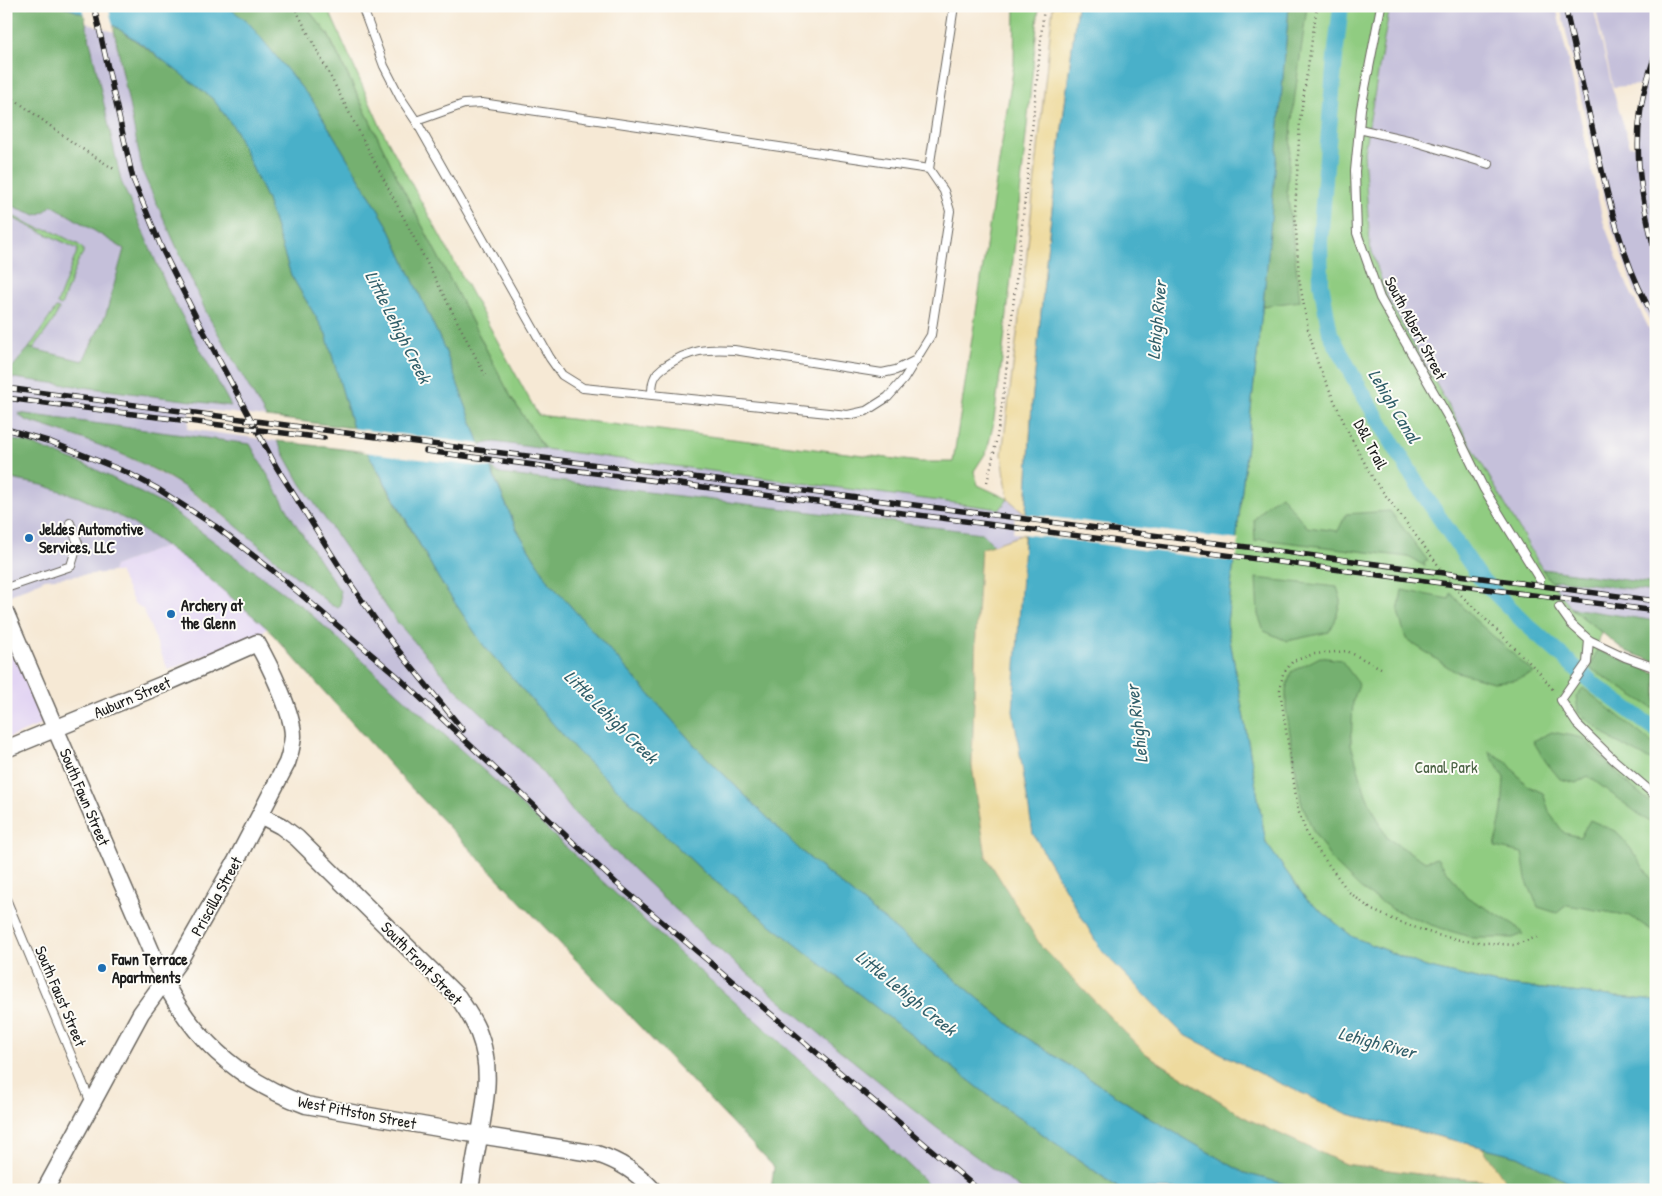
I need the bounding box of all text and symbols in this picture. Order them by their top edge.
water label: Little Lehigh Creek [359,266,438,389]
street label: South Albert Street [1380,273,1453,384]
water label: Lehigh River [1141,278,1173,360]
water label: Lehigh Canal [1363,364,1427,448]
street label: D&L Trail [1349,415,1394,473]
place label: Jeldes Automotive Services, LLC [39,518,144,558]
marker: Jeldes Automotive Services, LLC [23,532,35,544]
place label: Archery at the Glenn [180,594,243,634]
marker: Archery at the Glenn [165,608,177,620]
water label: Little Lehigh Creek [559,664,665,770]
street label: Auburn Street [90,671,174,723]
water label: Lehigh River [1119,681,1154,765]
street label: South Fawn Street [55,745,116,850]
park label: Canal Park [1414,756,1478,778]
street label: Priscilla Street [185,852,247,940]
street label: South Front Street [376,916,468,1010]
street label: South Faust Street [30,942,92,1050]
water label: Little Lehigh Creek [851,944,963,1042]
place label: Fawn Terrace Apartments [111,948,188,989]
marker: Fawn Terrace Apartments [96,962,108,974]
water label: Lehigh River [1336,1020,1420,1065]
street label: West Pittston Street [296,1090,419,1134]

